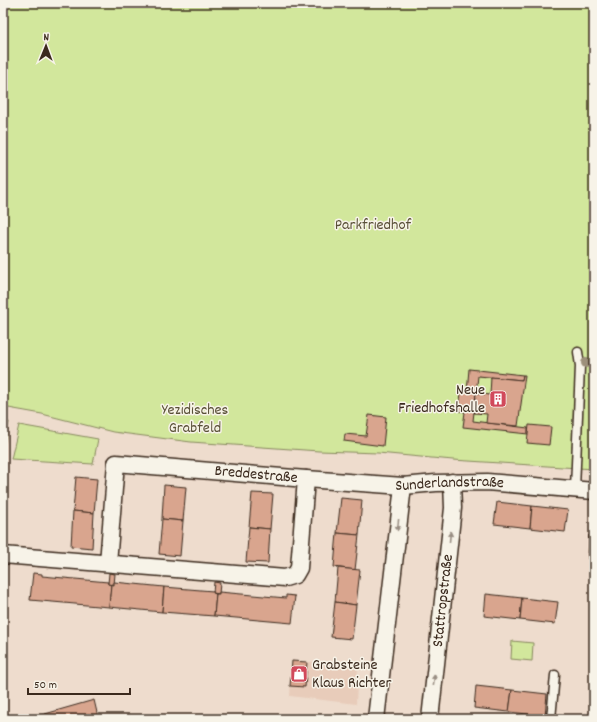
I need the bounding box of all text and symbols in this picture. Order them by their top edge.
north arrow [26,26,66,66]
text: N [43,30,50,46]
park label: Parkfriedhof [335,214,412,237]
place label: Neue Friedhofshalle [398,379,485,420]
building icon: Neue Friedhofshalle [488,389,508,409]
park label: Yezidisches Grabfeld [162,399,229,440]
street label: Breddestraße [213,460,299,490]
street label: Sunderlandstraße [394,470,505,498]
one-way arrow [395,519,401,531]
one-way arrow [446,531,453,543]
street label: Stattropstraße [426,553,459,648]
place label: Grabsteine Klaus Richter [312,654,391,695]
shop icon: Grabsteine Klaus Richter [289,664,309,684]
scale bar [28,670,130,696]
one-way arrow [431,674,437,686]
text: 50 m [34,677,57,694]

